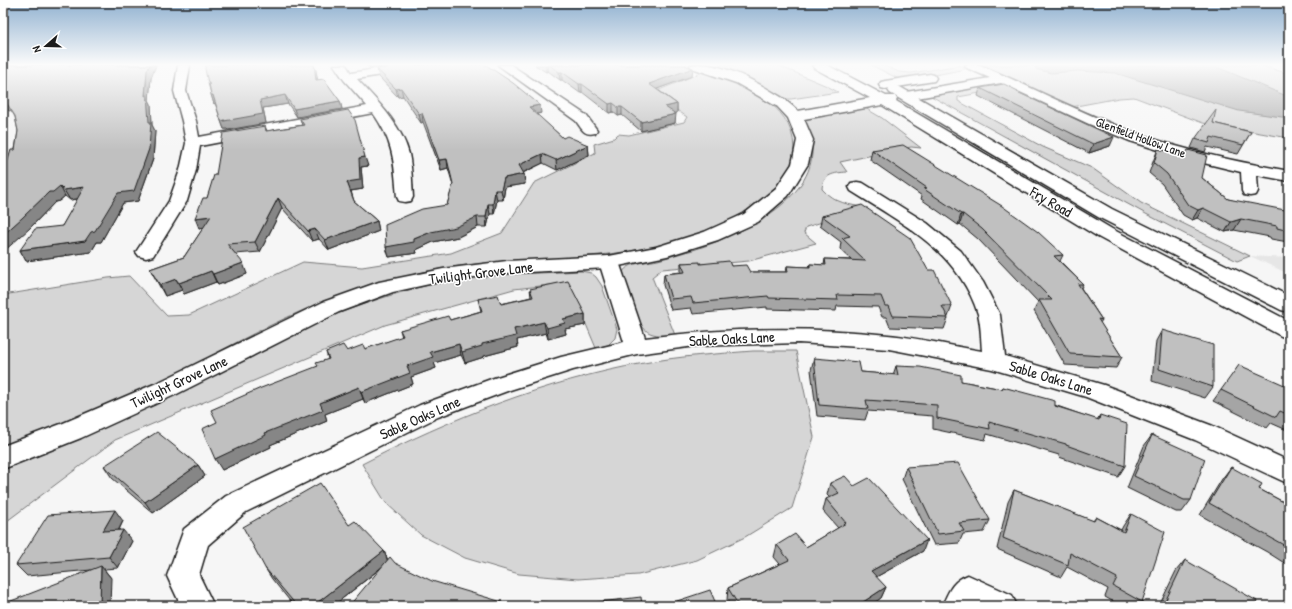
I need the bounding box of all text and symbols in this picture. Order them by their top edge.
north arrow [26,26,66,66]
text: N [29,44,44,55]
street label: Glenfield Hollow Lane [1093,112,1189,162]
street label: Fry Road [1025,181,1076,222]
street label: Twilight Grove Lane [428,256,534,289]
street label: Sable Oaks Lane [688,326,776,351]
street label: Twilight Grove Lane [127,350,231,413]
street label: Sable Oaks Lane [1007,355,1095,400]
street label: Sable Oaks Lane [376,390,463,445]

